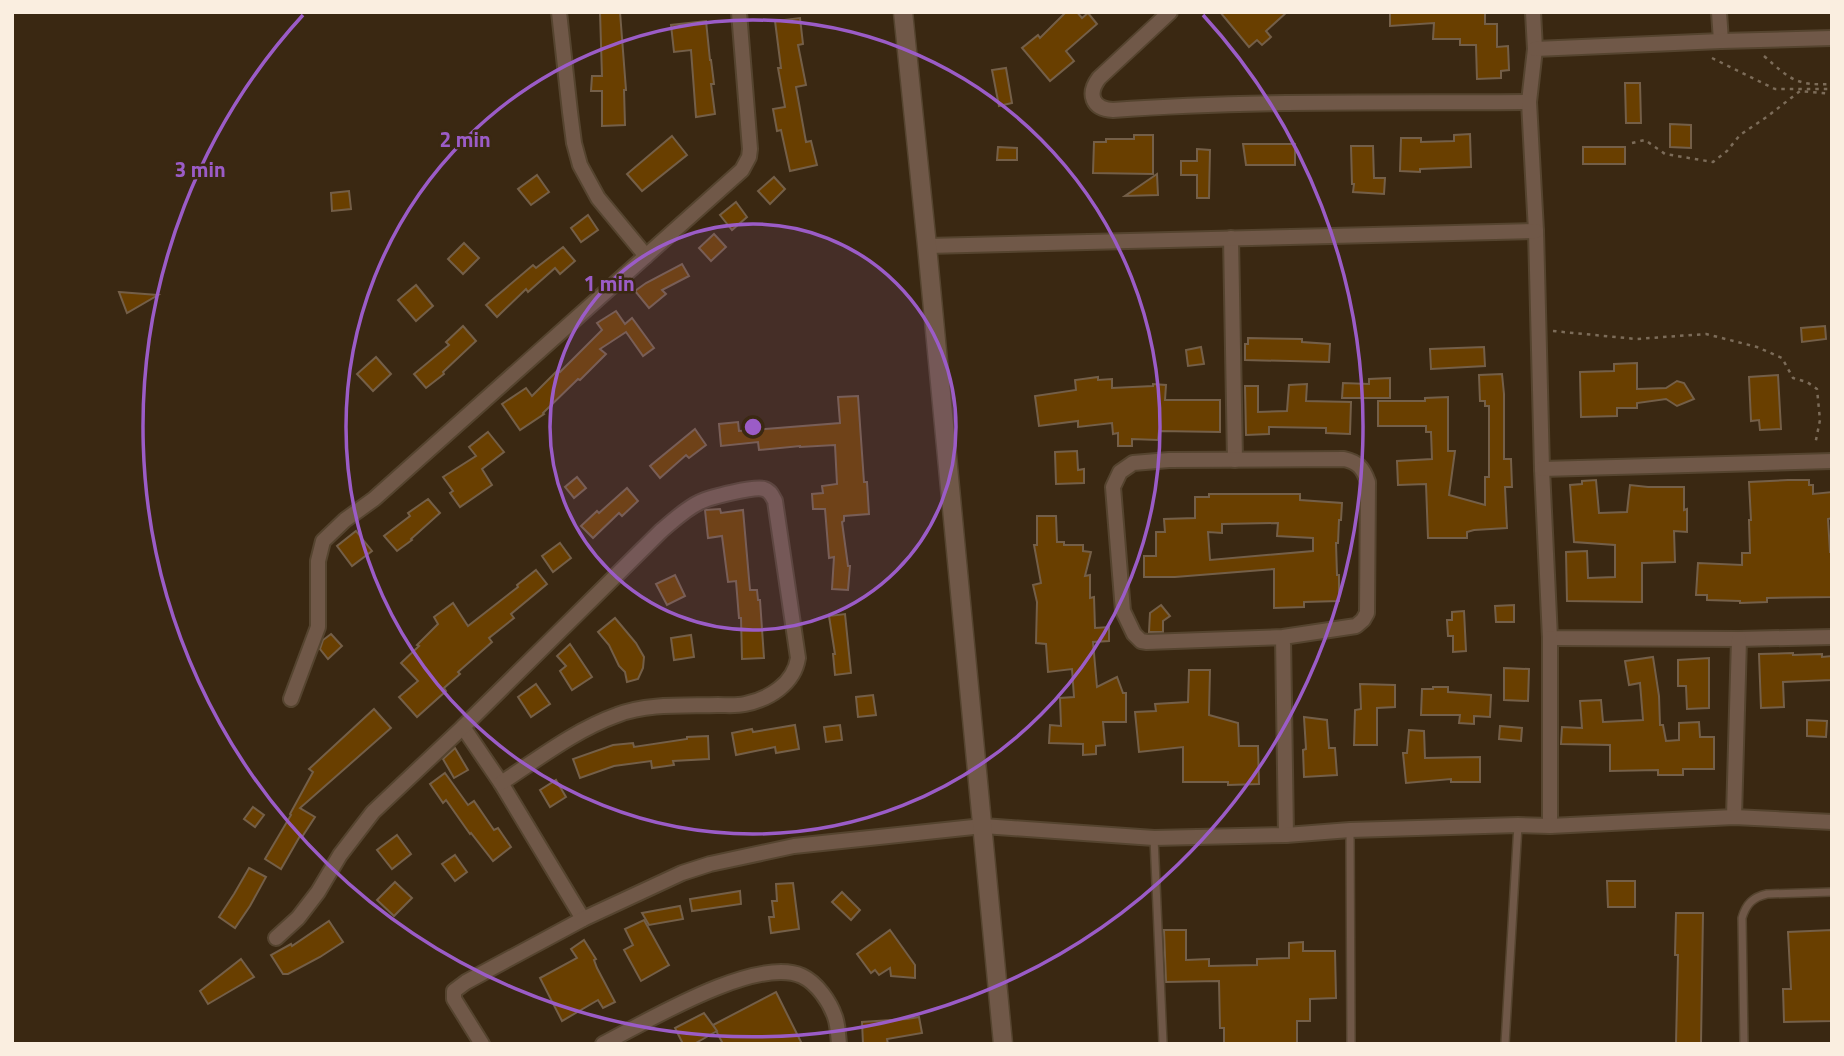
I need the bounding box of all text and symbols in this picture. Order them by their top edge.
text: 2 min [439,123,491,155]
text: 3 min [174,153,226,185]
text: 1 min [583,267,635,299]
centre of rings [741,415,765,439]

